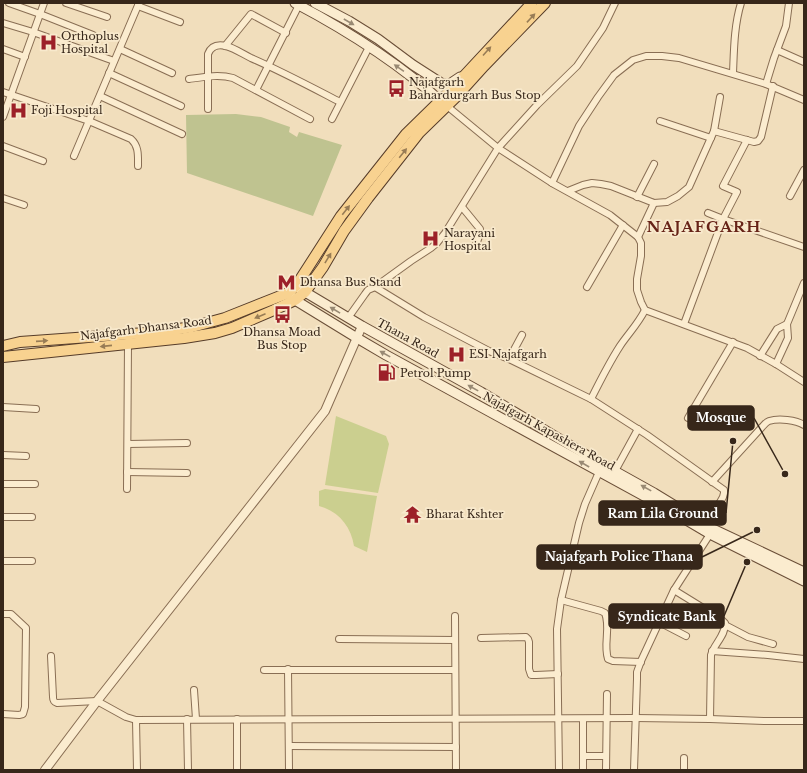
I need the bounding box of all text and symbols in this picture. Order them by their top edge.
one-way arrow [526,13,535,23]
one-way arrow [344,18,355,25]
place label: Orthoplus Hospital [61,29,119,56]
hospital icon: Orthoplus Hospital [38,32,58,52]
one-way arrow [483,46,492,56]
one-way arrow [394,64,404,72]
place label: Najafgarh Bahardurgarh Bus Stop [409,75,541,102]
bus stop icon: Najafgarh Bahardurgarh Bus Stop [386,78,406,98]
hospital icon: Foji Hospital [8,100,28,120]
place label: Foji Hospital [31,103,103,117]
one-way arrow [399,147,407,158]
one-way arrow [342,204,350,215]
district label: NAJAFGARH [647,217,761,236]
place label: Narayani Hospital [444,226,495,253]
hospital icon: Narayani Hospital [421,229,441,249]
one-way arrow [324,252,331,264]
metro station icon: Dhansa Bus Stand [277,272,297,292]
place label: Dhansa Bus Stand [300,275,402,289]
bus stop icon: Dhansa Moad Bus Stop [272,304,292,324]
one-way arrow [329,307,341,314]
street label: Najafgarh Dhansa Road [79,313,213,343]
one-way arrow [254,313,265,319]
street label: Thana Road [375,315,442,361]
place label: Dhansa Moad Bus Stop [243,325,321,352]
one-way arrow [36,337,48,344]
one-way arrow [100,343,112,349]
hospital icon: ESI Najafgarh [446,344,466,364]
place label: ESI Najafgarh [469,347,547,361]
one-way arrow [379,350,391,357]
fuel station icon: Petrol Pump [377,363,397,383]
place label: Petrol Pump [400,366,471,380]
one-way arrow [467,385,479,391]
street label: Najafgarh Kapashera Road [480,389,618,473]
callout: Mosque [688,406,754,430]
text: Mosque [696,410,746,425]
one-way arrow [578,460,590,467]
one-way arrow [640,485,652,492]
callout: Ram Lila Ground [599,501,726,525]
temple icon: Bharat Kshter [403,504,423,524]
text: Ram Lila Ground [608,506,719,521]
place label: Bharat Kshter [426,507,504,521]
callout: Najafgarh Police Thana [537,545,702,569]
text: Najafgarh Police Thana [545,549,693,564]
callout: Syndicate Bank [609,604,724,628]
text: Syndicate Bank [618,609,717,624]

